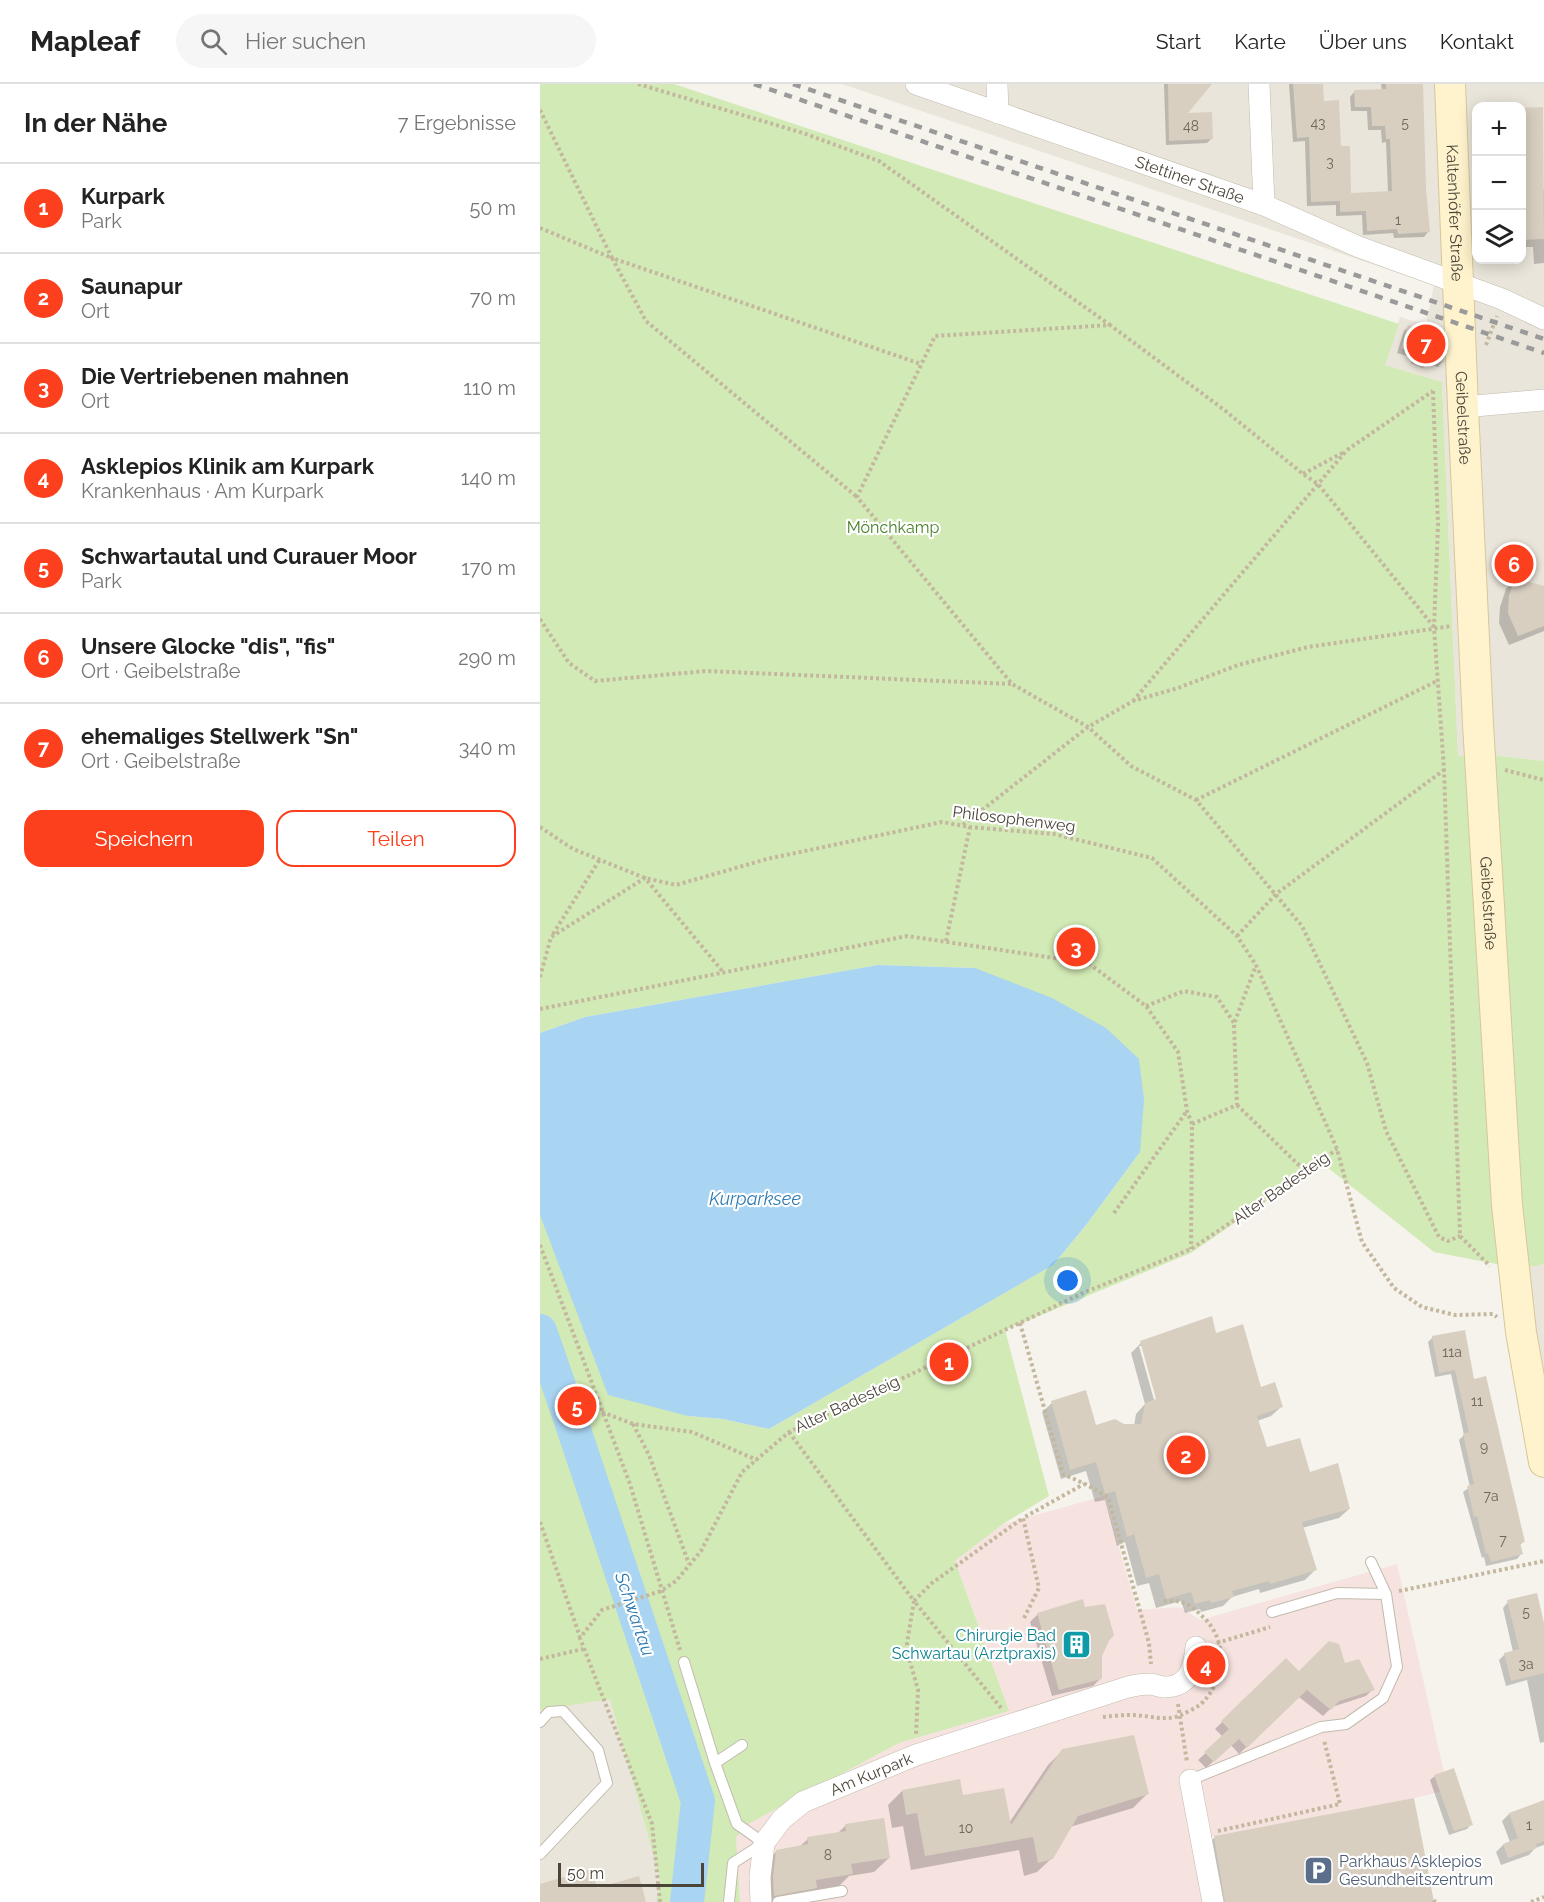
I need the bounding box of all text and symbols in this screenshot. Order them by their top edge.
search box [176,14,596,68]
text: Mapleaf [30,25,140,58]
icon: search [197,25,230,58]
text: Hier suchen [245,28,366,54]
text: Start [1156,29,1201,54]
text: Karte [1234,29,1286,54]
text: Über uns [1319,29,1407,54]
text: Kontakt [1440,29,1514,54]
map controls [1472,102,1526,264]
button: + [1472,102,1526,156]
text: In der Nähe [24,108,167,138]
text: 7 Ergebnisse [398,111,516,135]
house number: 43 [1310,115,1326,131]
house number: 5 [1401,115,1409,131]
house number: 48 [1183,118,1199,134]
street label: Kaltenhöfer Straße [1443,144,1467,282]
street label: Stettiner Straße [1133,152,1247,207]
house number: 3 [1326,154,1334,170]
button: − [1472,156,1526,210]
text: Kurpark [81,183,165,209]
text: 1 [39,196,48,220]
text: 50 m [469,196,516,220]
text: Park [81,209,122,233]
button: layers [1472,210,1526,264]
house number: 1 [1395,212,1401,228]
text: Saunapur [81,273,183,299]
text: 2 [38,286,49,310]
text: 70 m [470,286,516,310]
text: Ort [81,299,110,323]
pin: 7 [1406,322,1446,366]
text: Die Vertriebenen mahnen [81,363,349,389]
street label: Geibelstraße [1452,371,1475,465]
text: 3 [38,376,49,400]
text: 110 m [463,376,516,400]
text: Ort [81,389,110,413]
text: Asklepios Klinik am Kurpark [81,453,374,479]
text: 4 [38,466,49,490]
text: 140 m [461,466,516,490]
text: Krankenhaus · Am Kurpark [81,479,324,503]
park label: Mönchkamp [847,518,939,537]
pin: 6 [1494,542,1534,586]
text: Schwartautal und Curauer Moor [81,543,417,569]
text: 5 [38,556,49,580]
text: 170 m [461,556,516,580]
text: Park [81,569,122,593]
text: Unsere Glocke "dis", "fis" [81,633,336,659]
text: 6 [37,646,50,670]
text: 290 m [458,646,516,670]
text: Ort · Geibelstraße [81,659,241,683]
text: ehemaliges Stellwerk "Sn" [81,723,358,749]
text: 7 [38,736,49,760]
text: 340 m [459,736,516,760]
text: Ort · Geibelstraße [81,749,241,773]
street label: Philosophenweg [951,802,1077,836]
button: Speichern [24,810,264,867]
button: Teilen [276,810,516,867]
street label: Geibelstraße [1476,856,1501,950]
pin: 3 [1056,924,1096,970]
street label: Alter Badesteig [1229,1148,1333,1228]
water label: Kurparksee [709,1188,801,1209]
your location [1053,1266,1082,1295]
pin: 1 [930,1340,968,1384]
house number: 11a [1442,1344,1462,1360]
street label: Alter Badesteig [792,1371,902,1437]
pin: 5 [558,1384,597,1428]
house number: 11 [1471,1393,1483,1409]
pin: 2 [1166,1432,1206,1478]
house number: 9 [1480,1439,1488,1455]
house number: 7a [1483,1488,1499,1504]
house number: 7 [1499,1532,1507,1548]
water label: Schwartau [611,1569,659,1658]
house number: 5 [1522,1604,1530,1620]
place label: Chirurgie Bad Schwartau (Arztpraxis) [892,1626,1056,1663]
building icon: Chirurgie Bad Schwartau (Arztpraxis) [1061,1628,1093,1660]
pin: 4 [1186,1642,1226,1688]
house number: 3a [1518,1656,1534,1672]
street label: Am Kurpark [827,1748,916,1799]
house number: 1 [1526,1817,1532,1833]
house number: 10 [959,1820,973,1836]
house number: 8 [824,1847,832,1863]
place label: Parkhaus Asklepios Gesundheitszentrum [1339,1852,1493,1889]
parking icon: Parkhaus Asklepios Gesundheitszentrum [1302,1854,1334,1886]
scale bar [558,1860,704,1888]
text: 50 m [567,1864,604,1883]

